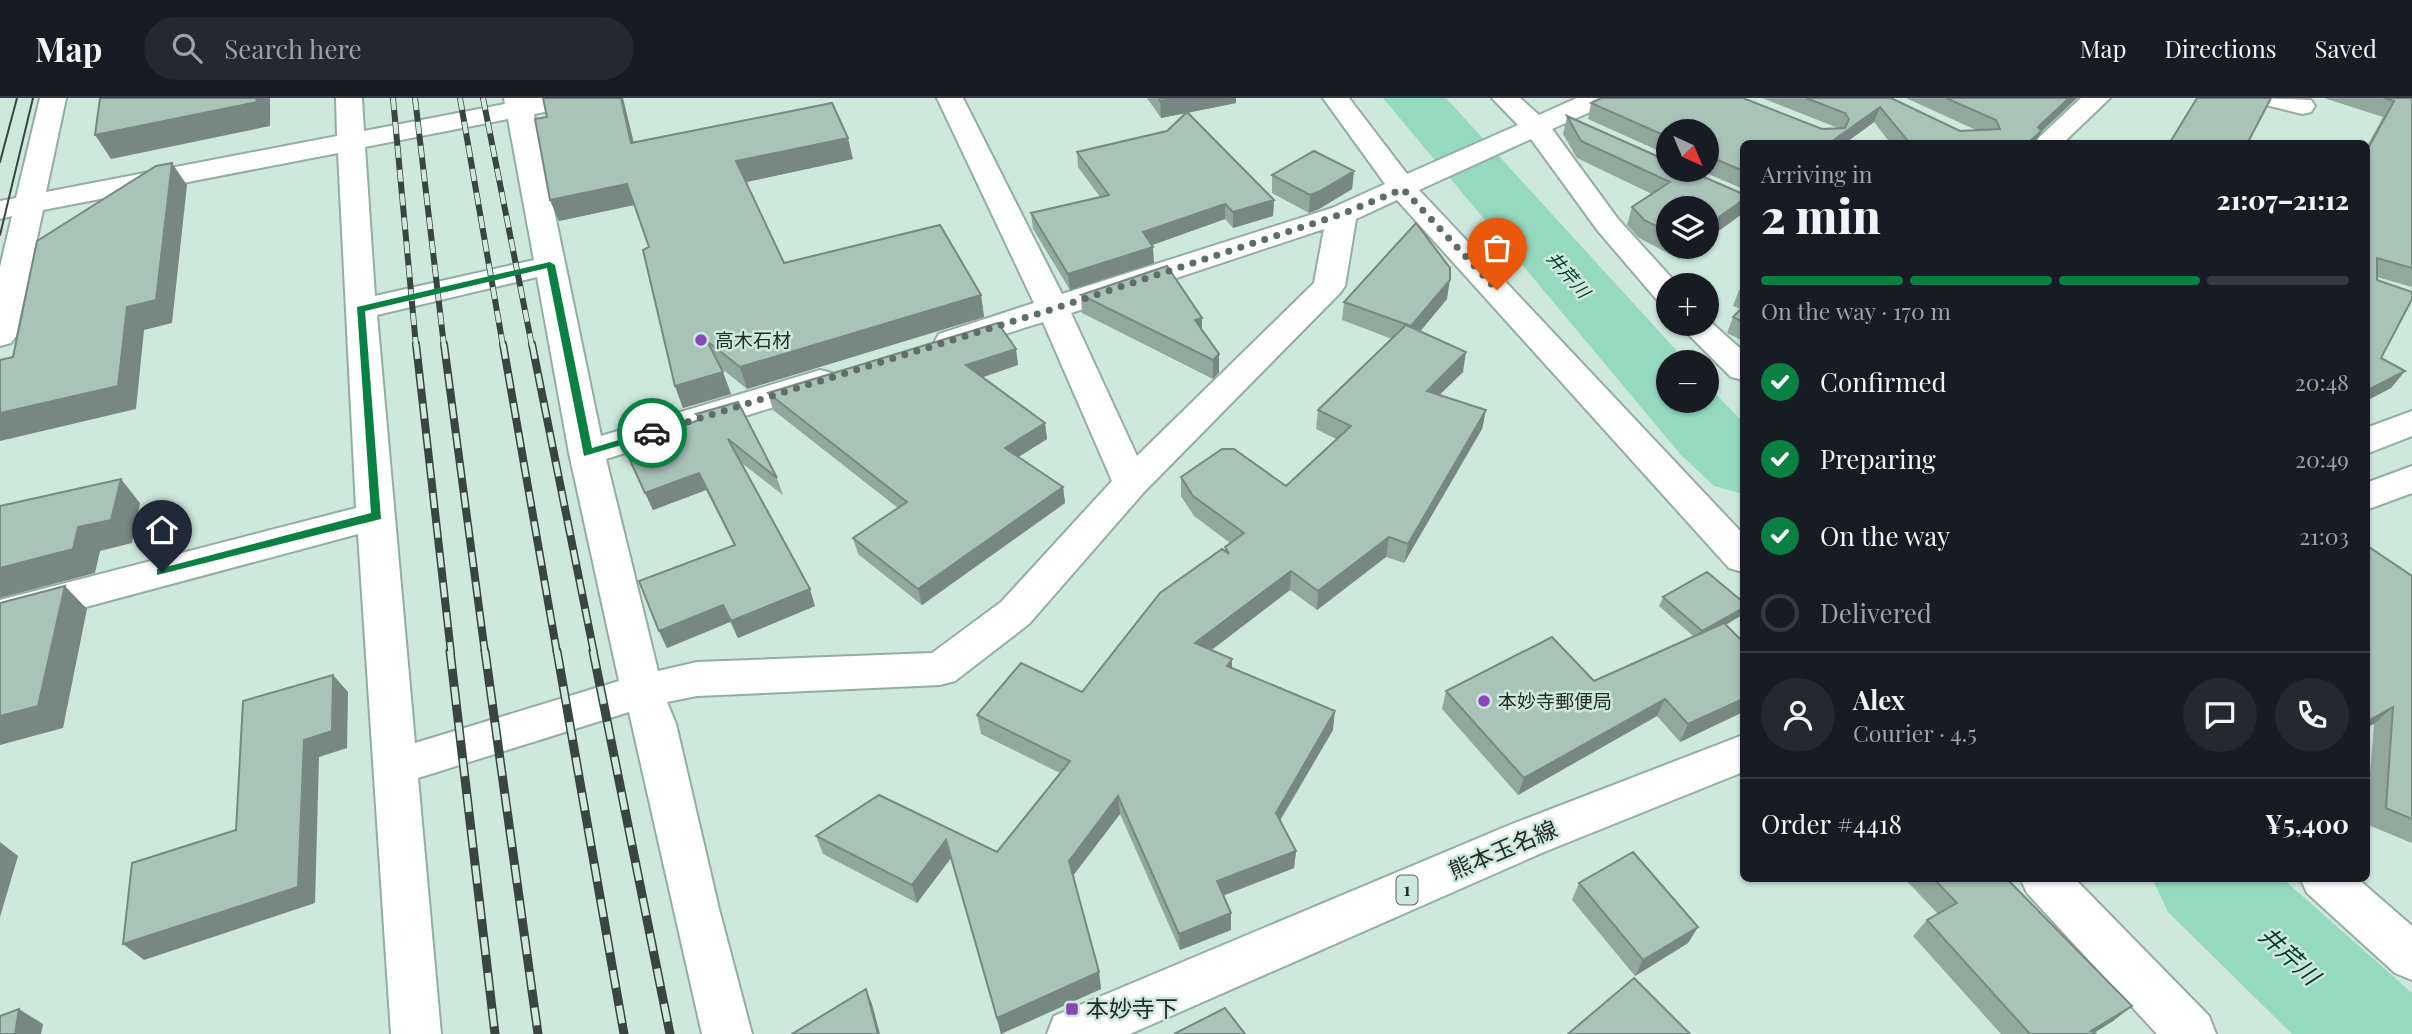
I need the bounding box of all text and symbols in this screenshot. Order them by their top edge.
search box [144,17,634,80]
text: Map [35,26,102,70]
icon: search [168,29,206,67]
text: Search here [224,31,362,66]
text: Map [2080,32,2126,64]
text: Directions [2164,32,2277,64]
text: Saved [2315,32,2377,64]
north arrow [1656,119,1718,182]
map controls [1656,119,1719,413]
text: Arriving in [1761,158,1873,189]
text: 21:07–21:12 [2217,182,2349,217]
text: 2 min [1761,184,1881,246]
button: layers [1656,196,1719,259]
pin [1467,218,1527,290]
icon: bag [1478,229,1516,267]
water label: 井芹川 [1542,246,1597,304]
button: + [1656,273,1719,336]
text: On the way · 170 m [1761,295,1951,326]
place label: 高木石材 [715,326,791,352]
marker: 高木石材 [693,332,709,348]
button: − [1656,350,1719,413]
icon: check [1761,363,1799,401]
text: Confirmed [1820,364,1947,399]
text: 20:48 [2295,366,2349,397]
courier [617,398,687,468]
icon: car [633,414,671,452]
icon: check [1761,440,1799,478]
text: Preparing [1820,441,1936,476]
text: 20:49 [2295,443,2349,474]
pin [132,500,192,572]
icon: home [143,511,181,549]
icon: check [1761,517,1799,555]
text: On the way [1820,518,1950,553]
text: 21:03 [2299,520,2349,551]
text: Delivered [1820,595,1932,630]
button: person [1761,678,1835,752]
button: chat [2183,678,2257,752]
button: phone [2275,678,2349,752]
text: Alex [1853,682,1905,717]
place label: 本妙寺郵便局 [1498,687,1612,713]
marker: 本妙寺郵便局 [1476,693,1492,709]
text: Courier · 4.5 [1853,717,1977,748]
text: Order #4418 [1761,806,1902,841]
text: ¥5,400 [2265,806,2349,841]
street label: 熊本玉名線 [1443,812,1561,885]
road number: 1 [1396,876,1418,904]
water label: 井芹川 [2253,918,2330,993]
place label: 本妙寺下 [1086,992,1178,1023]
marker: 本妙寺下 [1064,1001,1080,1017]

